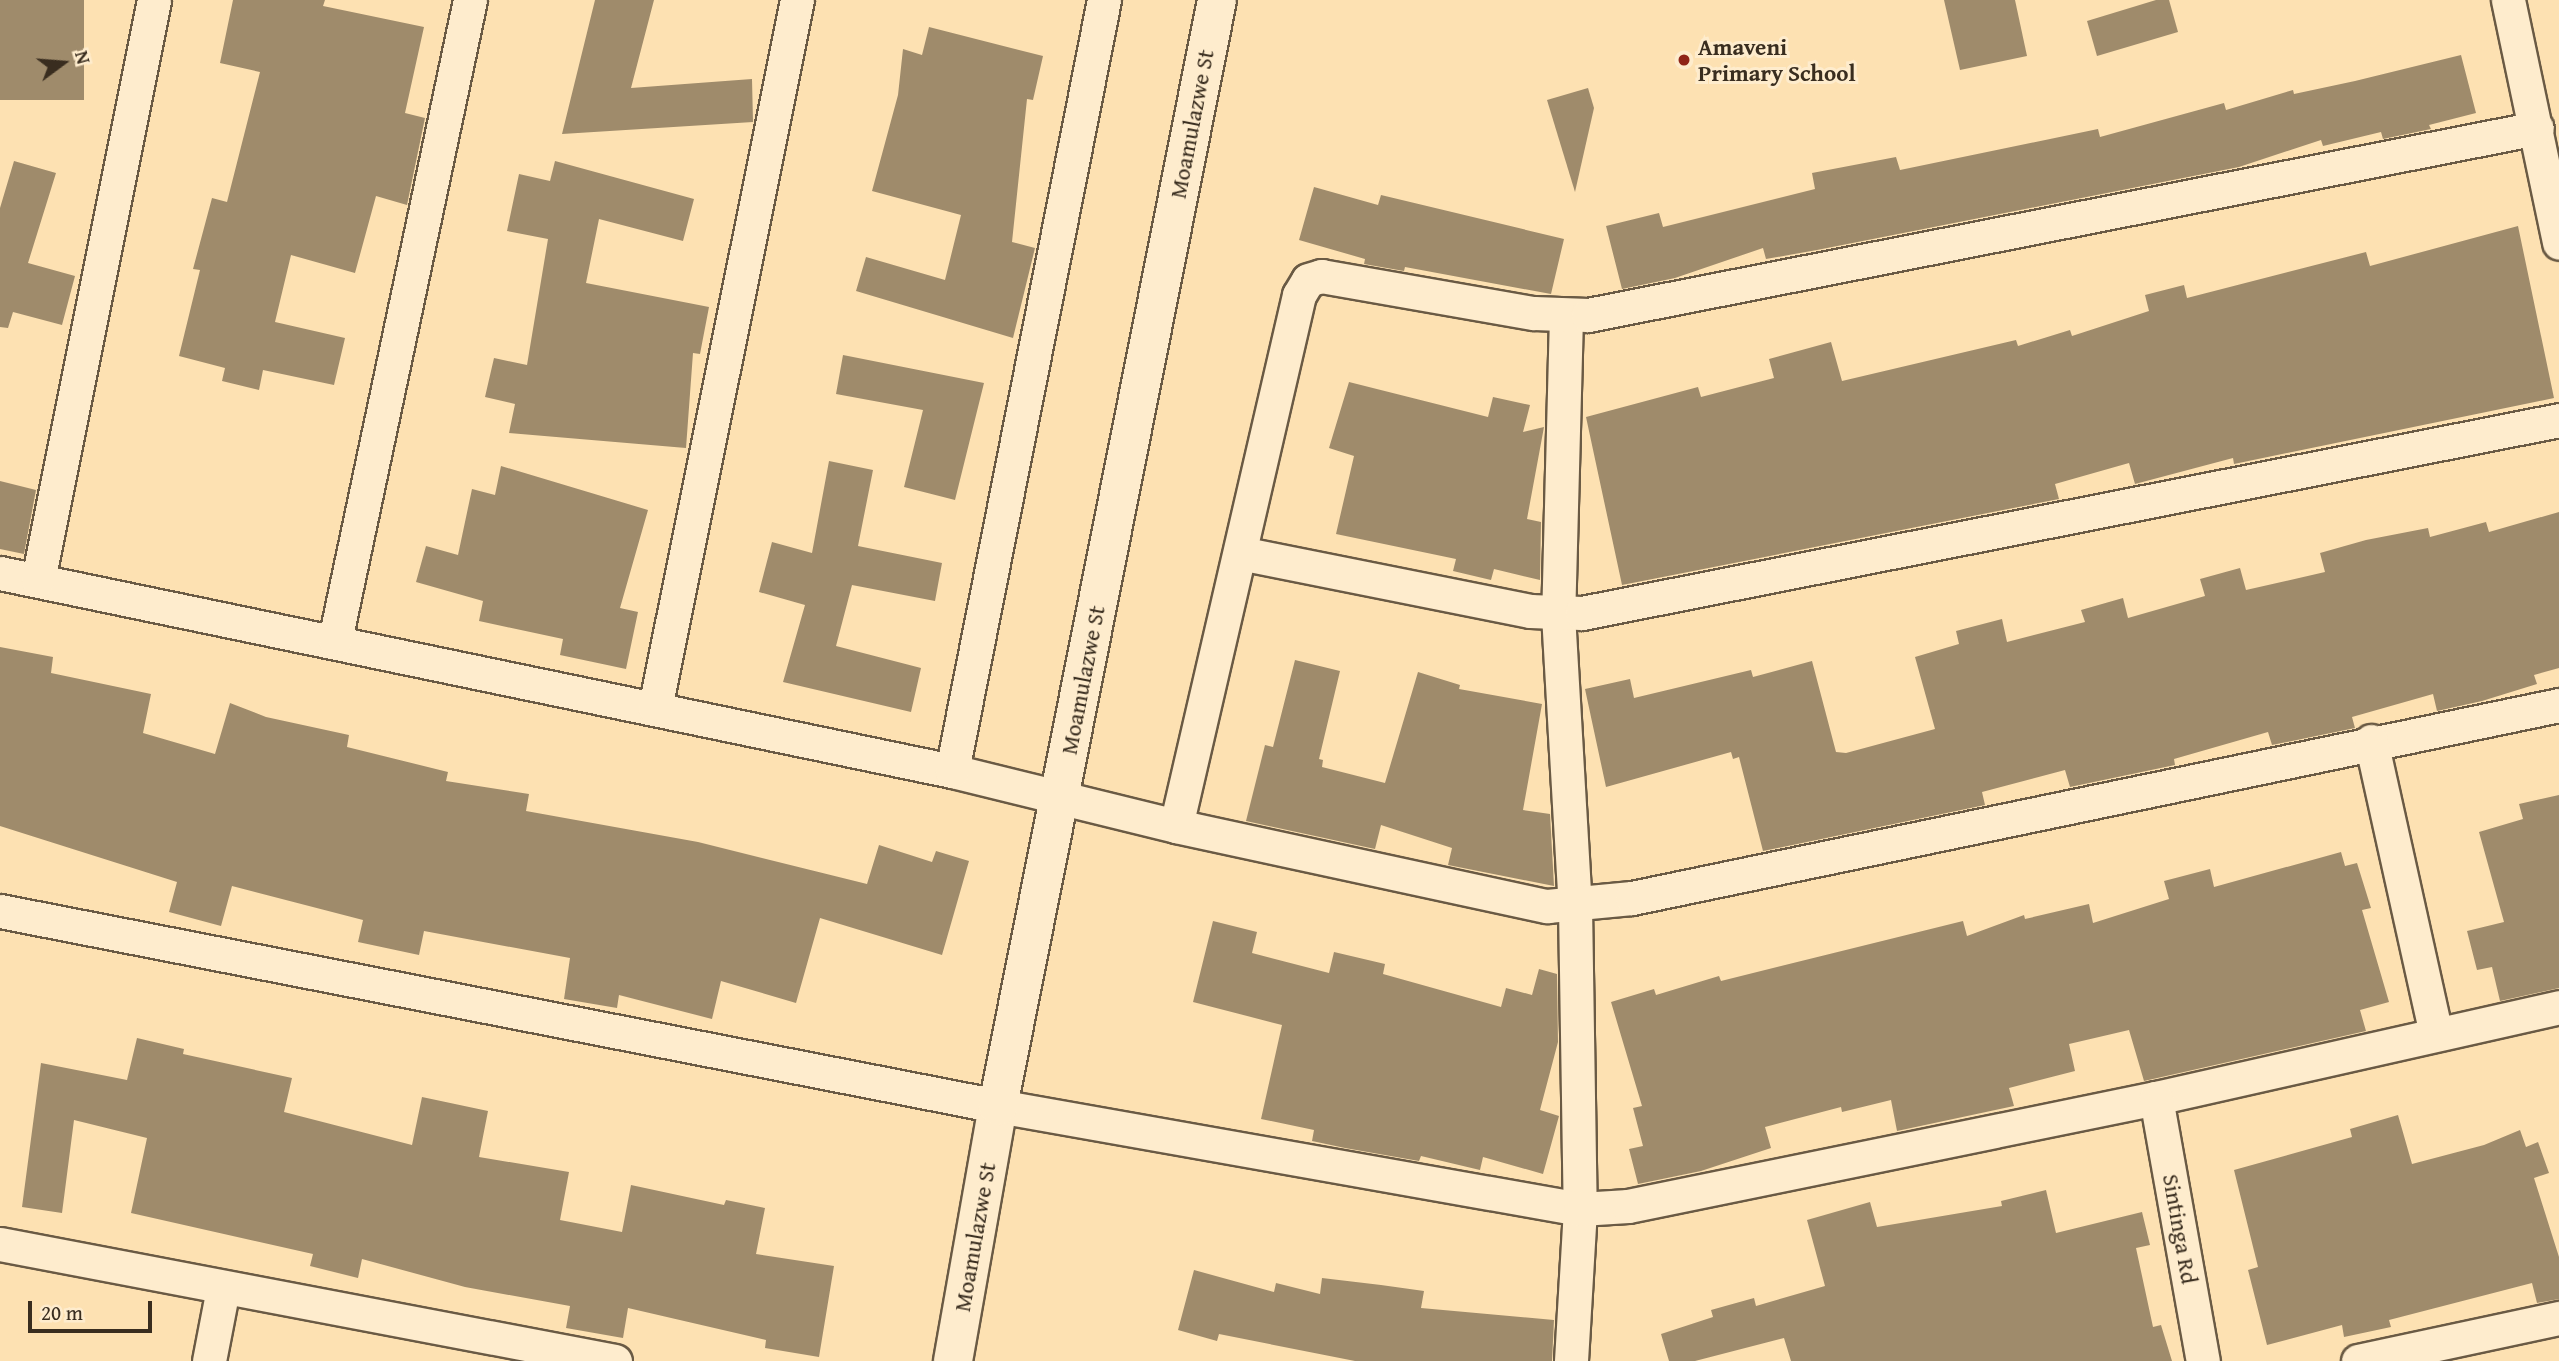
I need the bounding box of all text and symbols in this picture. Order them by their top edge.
north arrow [28,28,98,98]
place label: Amaveni Primary School [1698,33,1856,87]
text: N [68,47,98,67]
street label: Moamulazwe St [1164,47,1220,201]
marker: Amaveni Primary School [1676,52,1692,68]
street label: Moamulazwe St [1055,603,1111,757]
street label: Moamulazwe St [948,1160,1002,1314]
street label: Sintinga Rd [2157,1172,2203,1286]
scale bar [32,1288,156,1332]
text: 20 m [41,1297,83,1328]

